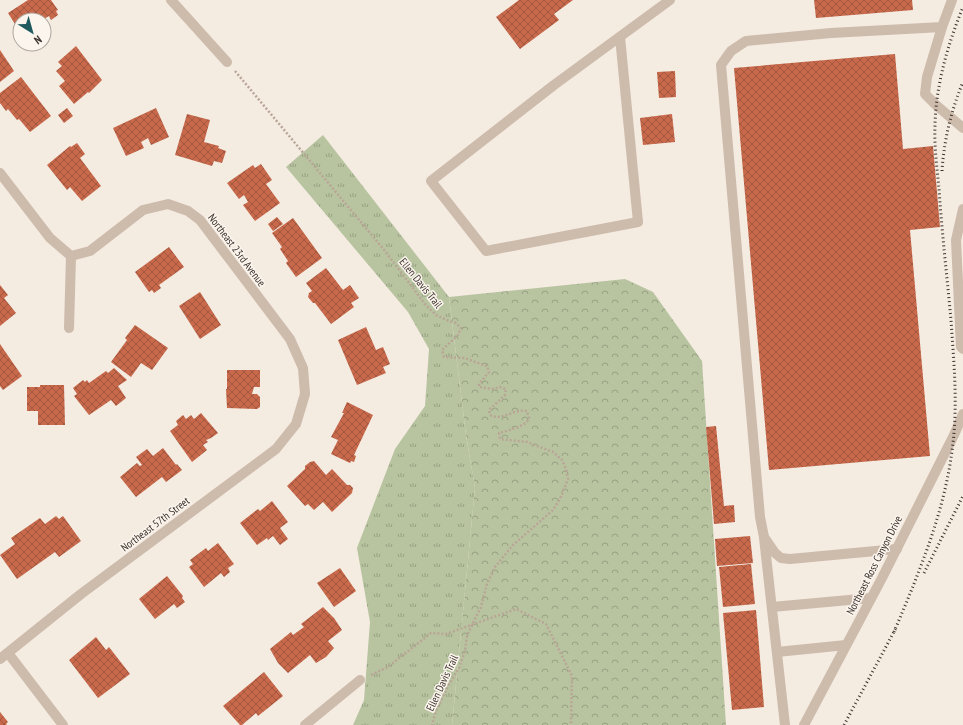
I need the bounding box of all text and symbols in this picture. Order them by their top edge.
north arrow [12,12,52,52]
text: N [31,33,45,47]
street label: Northeast 23rd Avenue [205,211,269,289]
street label: Ellen Davis Trail [397,255,446,311]
street label: Northeast 57th Street [118,494,192,554]
street label: Northeast Ross Canyon Drive [843,513,905,617]
street label: Ellen Davis Trail [423,652,461,713]

